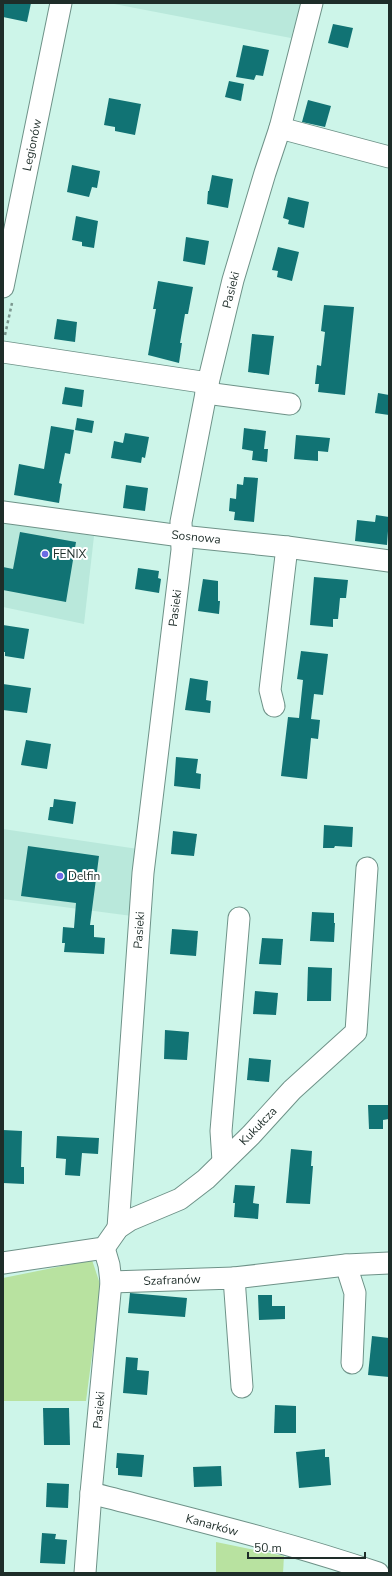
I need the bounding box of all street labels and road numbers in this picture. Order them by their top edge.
street label: Legionów [19,117,45,173]
street label: Pasieki [219,270,243,310]
street label: Sosnowa [171,526,221,548]
street label: Pasieki [165,588,185,628]
street label: Pasieki [130,911,148,949]
street label: Kukułcza [236,1103,280,1149]
street label: Szafranów [143,1271,201,1289]
street label: Pasieki [89,1391,109,1429]
street label: Kanarków [184,1510,240,1540]

